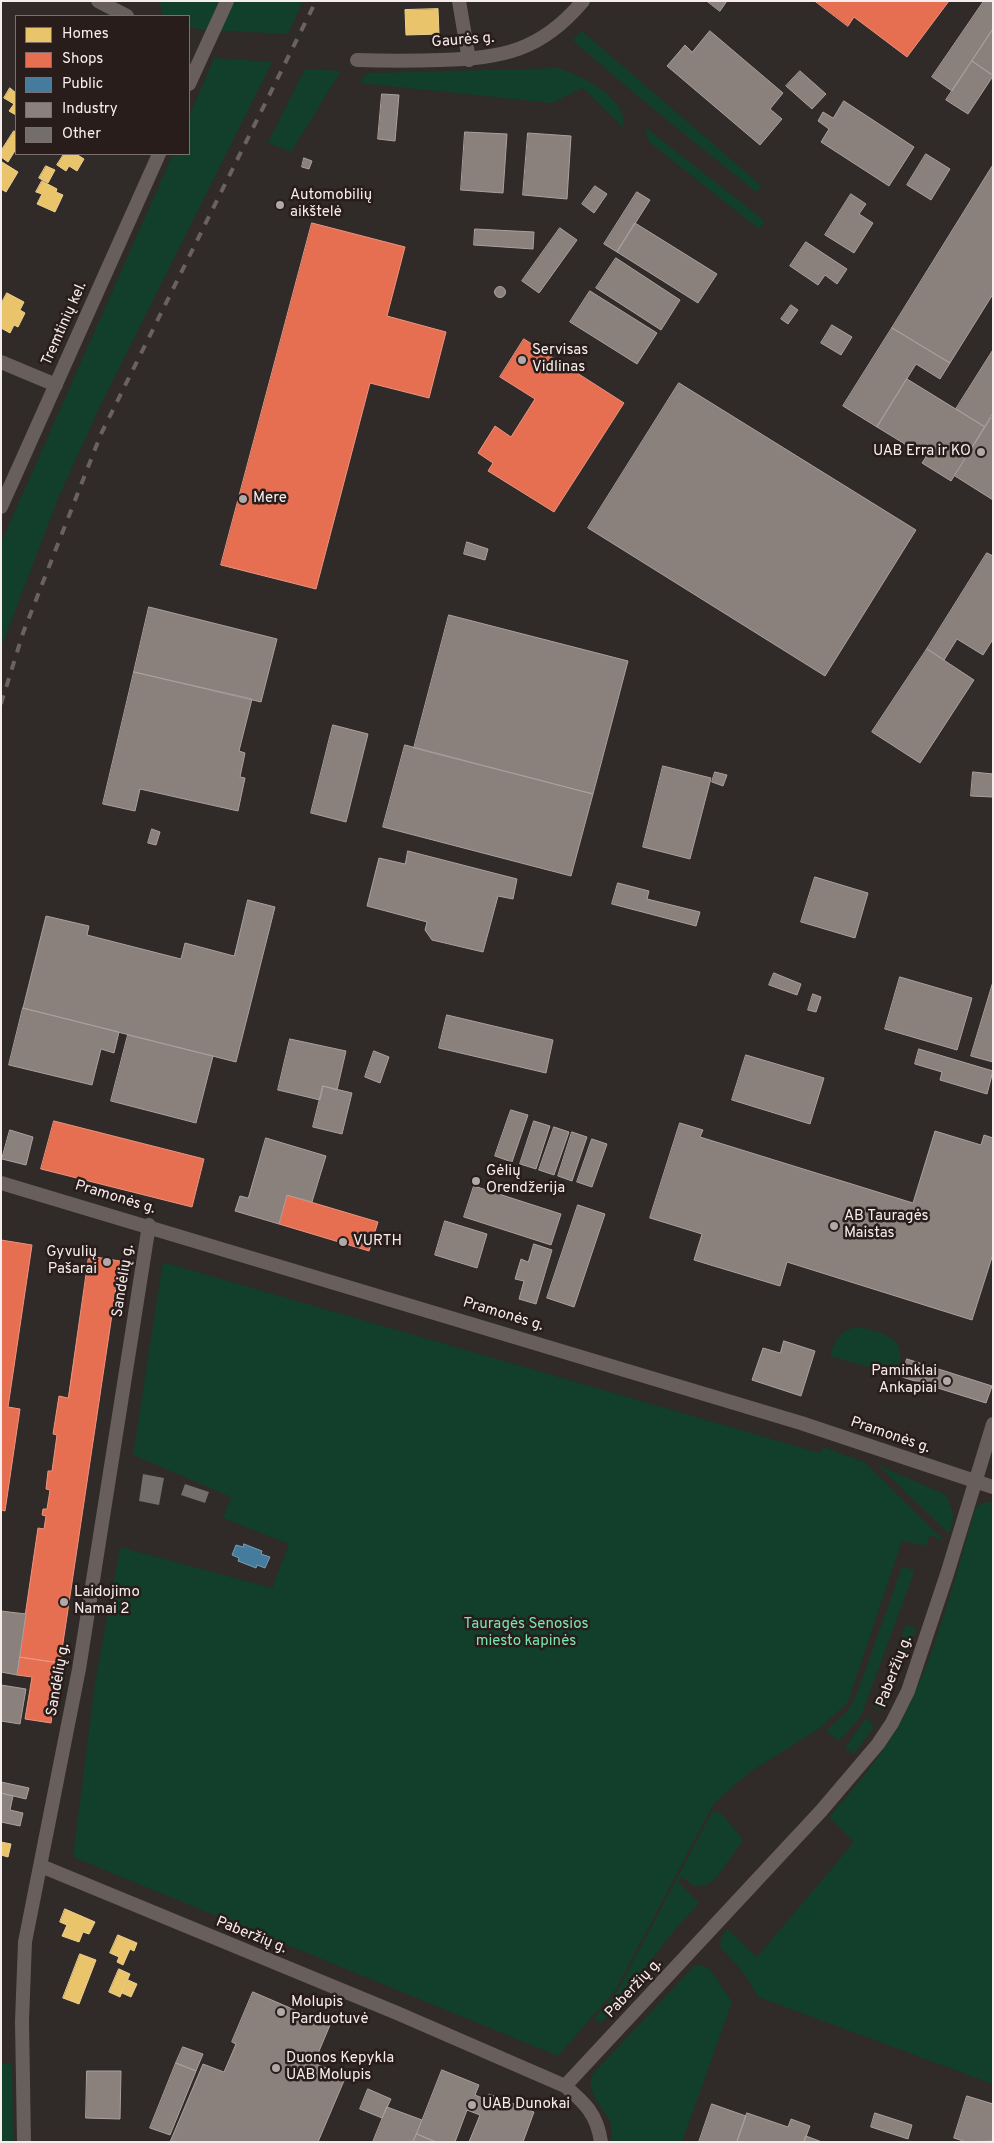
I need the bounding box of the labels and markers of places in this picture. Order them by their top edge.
place label: Automobilių aikštelė [290,187,372,222]
marker: Automobilių aikštelė [274,199,286,211]
place label: Servisas Vidlinas [532,342,588,377]
marker: Servisas Vidlinas [516,354,528,366]
place label: UAB Erra ir KO [873,443,971,461]
marker: UAB Erra ir KO [975,446,987,458]
place label: Mere [253,490,287,508]
marker: Mere [237,493,249,505]
place label: Gėlių Orendžerija [486,1163,565,1198]
marker: Gėlių Orendžerija [470,1175,482,1187]
place label: AB Tauragės Maistas [844,1208,929,1243]
marker: AB Tauragės Maistas [828,1220,840,1232]
place label: VURTH [353,1233,402,1251]
marker: VURTH [337,1236,349,1248]
place label: Gyvulių Pašarai [46,1244,97,1279]
marker: Gyvulių Pašarai [101,1256,113,1268]
place label: Paminklai Ankapiai [871,1363,937,1398]
marker: Paminklai Ankapiai [941,1375,953,1387]
place label: Laidojimo Namai 2 [74,1584,140,1619]
marker: Laidojimo Namai 2 [58,1596,70,1608]
place label: Molupis Parduotuvė [291,1994,369,2029]
marker: Molupis Parduotuvė [275,2006,287,2018]
place label: Duonos Kepykla UAB Molupis [286,2050,394,2085]
marker: Duonos Kepykla UAB Molupis [270,2062,282,2074]
place label: UAB Dunokai [482,2096,570,2114]
marker: UAB Dunokai [466,2099,478,2111]

